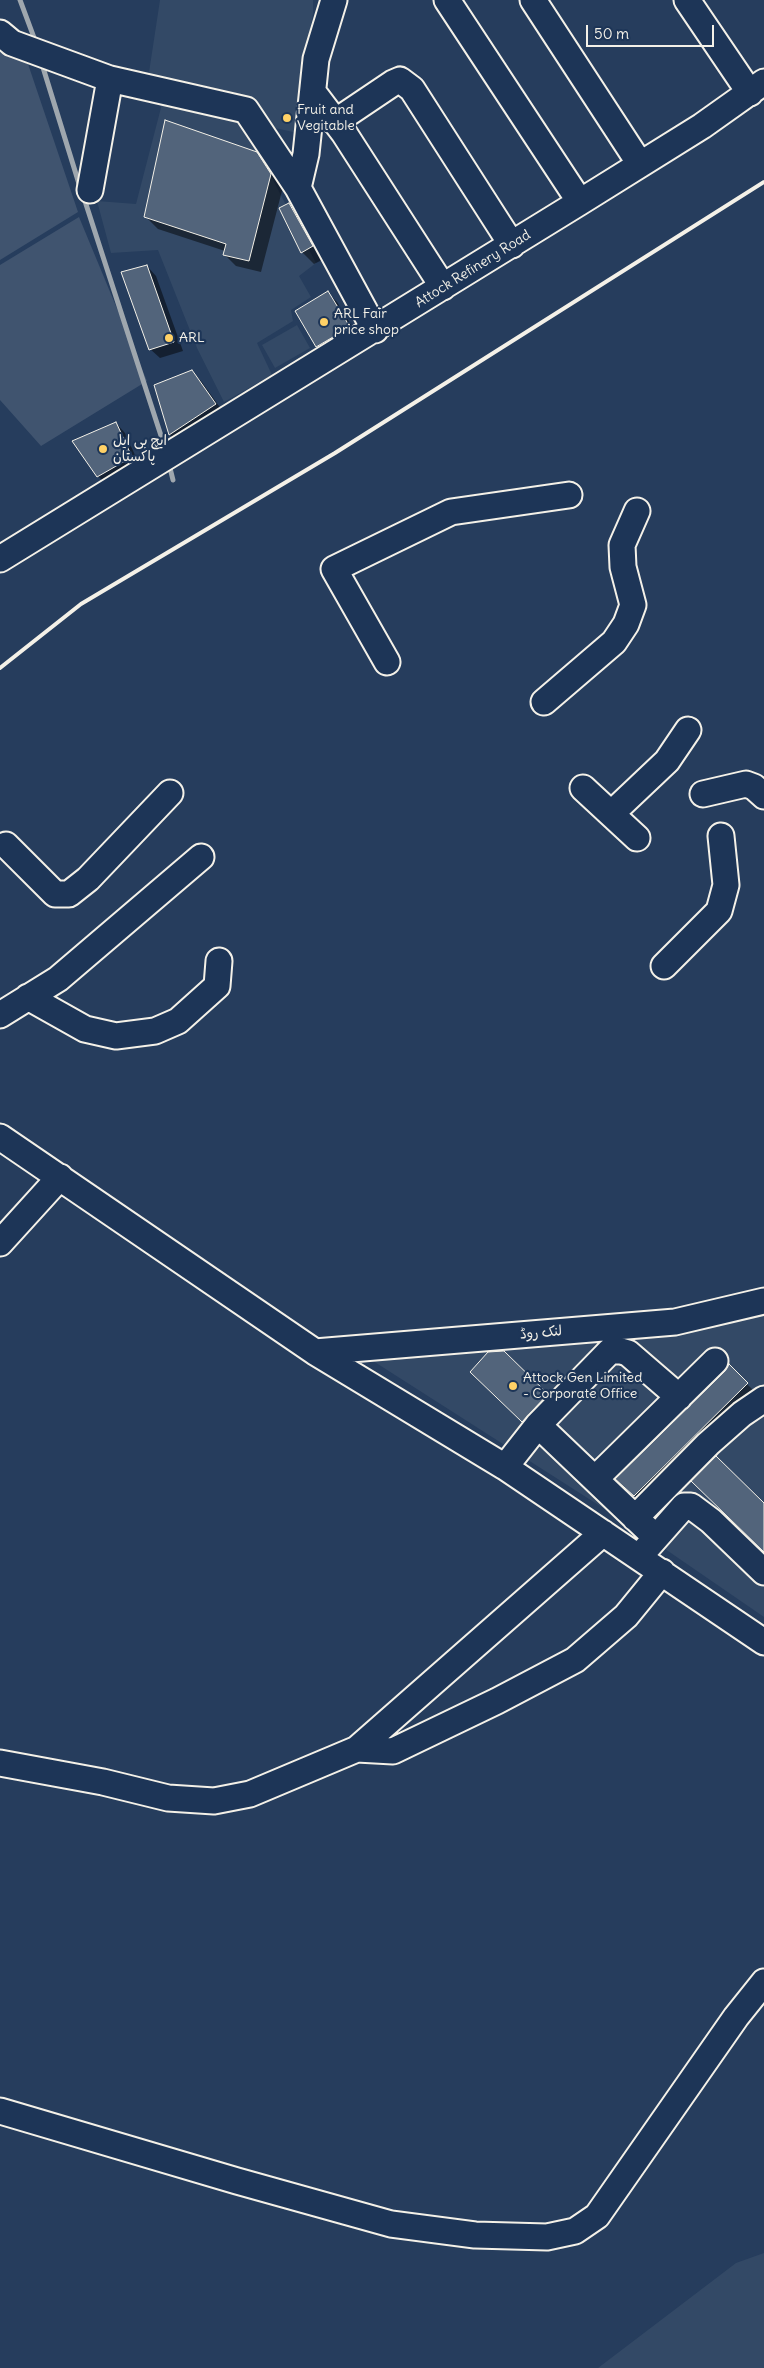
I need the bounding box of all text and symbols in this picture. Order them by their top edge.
scale bar [589,15,716,47]
text: 50 m [594,24,629,43]
place label: Fruit and Vegitable [297,102,355,134]
marker: Fruit and Vegitable [281,112,293,124]
street label: Attock Refinery Road [412,227,534,311]
place label: ARL Fair price shop [334,306,399,338]
marker: ARL Fair price shop [318,316,330,328]
place label: ARL [179,330,205,346]
marker: ARL [163,332,175,344]
place label: ایچ بی ایل پاکستان [113,433,167,466]
marker: ایچ بی ایل پاکستان [97,443,109,455]
street label: لنک روڈ [519,1323,563,1343]
place label: Attock Gen Limited - Corporate Office [523,1370,642,1402]
marker: Attock Gen Limited - Corporate Office [507,1380,519,1392]

